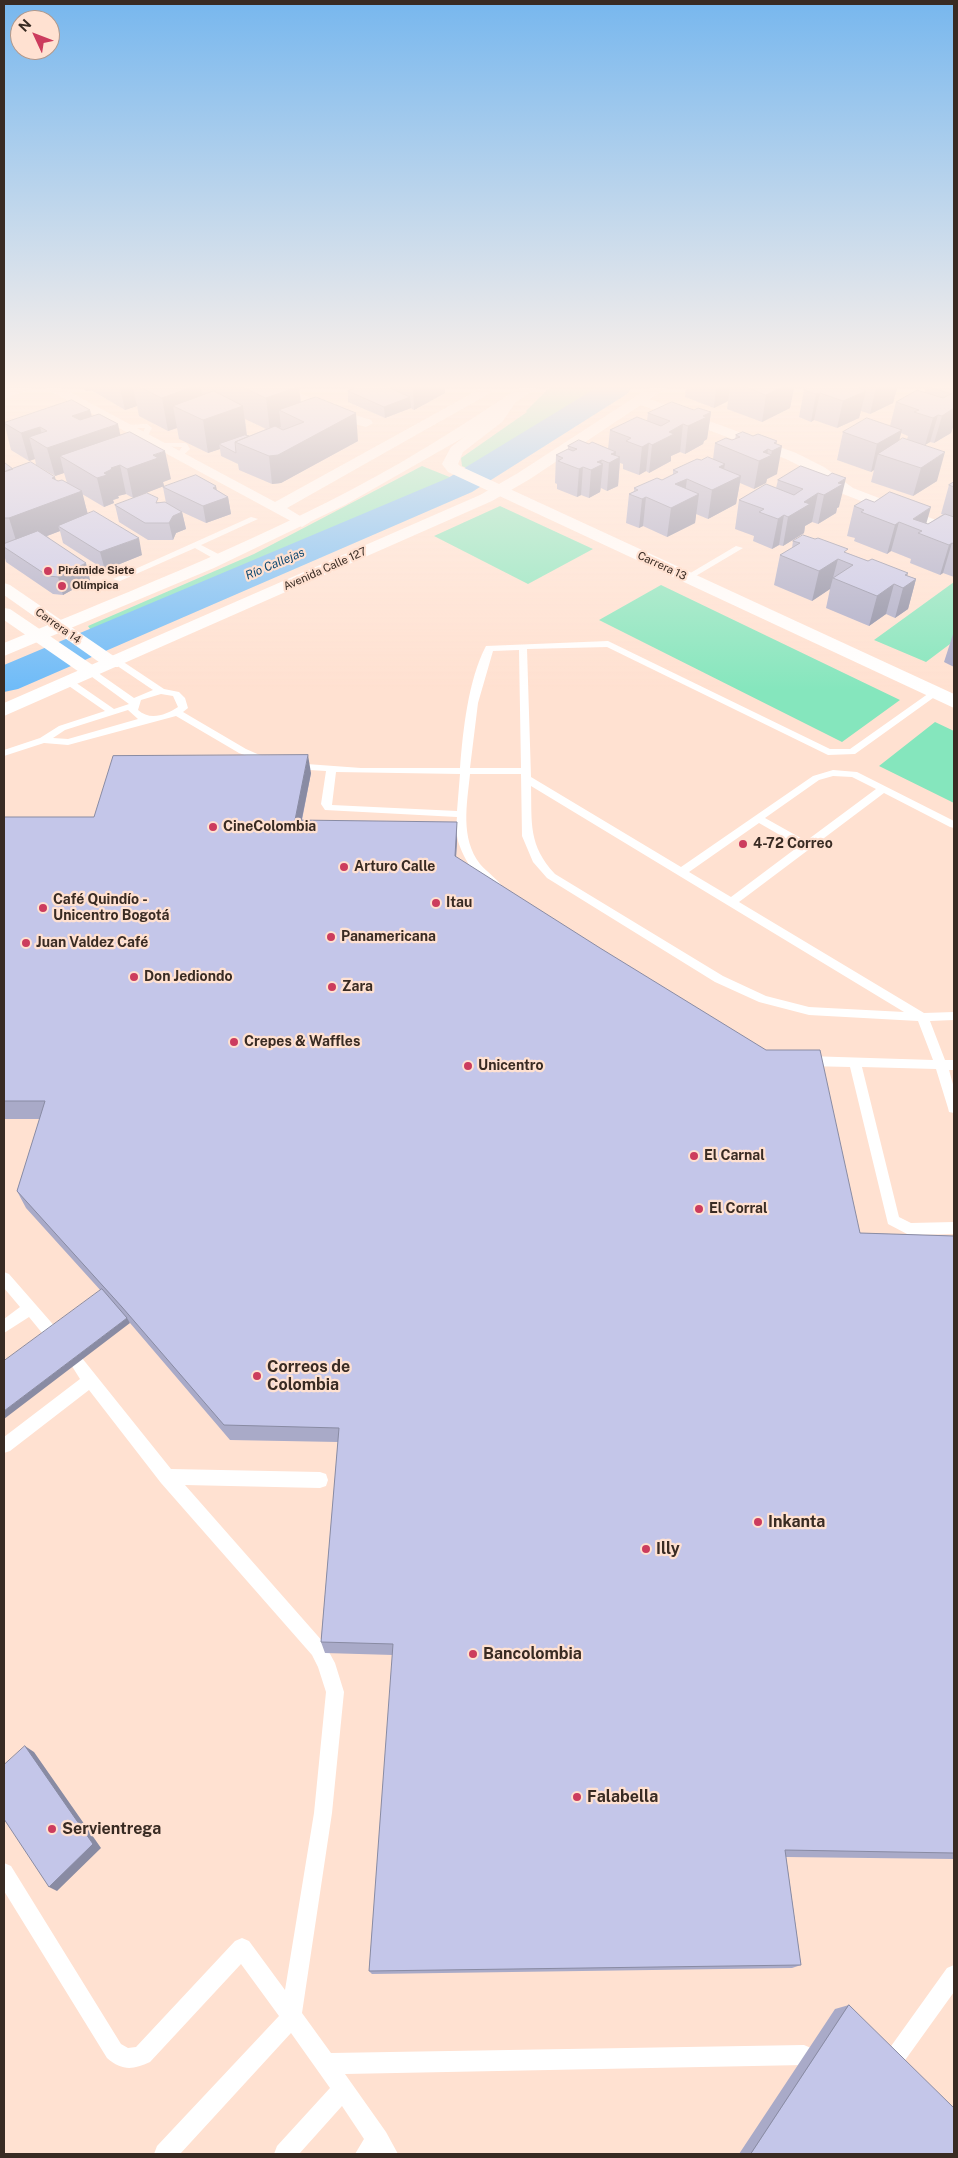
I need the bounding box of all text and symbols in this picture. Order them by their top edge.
north arrow [10,10,60,60]
text: N [15,16,34,35]
water label: Río Callejas [243,545,307,583]
street label: Avenida Calle 127 [281,545,369,593]
street label: Carrera 13 [635,549,689,583]
place label: Pirámide Siete [58,564,135,578]
marker: Pirámide Siete [42,565,54,577]
place label: Olímpica [72,579,118,593]
marker: Olímpica [56,580,68,592]
street label: Carrera 14 [33,606,83,646]
place label: CineColombia [223,819,316,835]
marker: CineColombia [207,821,219,833]
place label: 4-72 Correo [753,836,833,852]
marker: 4-72 Correo [737,838,749,850]
place label: Arturo Calle [354,859,435,875]
marker: Arturo Calle [338,861,350,873]
place label: Café Quindío - Unicentro Bogotá [53,892,170,924]
place label: Itau [446,895,472,911]
marker: Itau [430,897,442,909]
marker: Café Quindío - Unicentro Bogotá [37,902,49,914]
place label: Panamericana [341,929,436,945]
marker: Panamericana [325,931,337,943]
place label: Juan Valdez Café [36,935,148,951]
marker: Juan Valdez Café [20,937,32,949]
place label: Don Jediondo [144,969,233,985]
marker: Don Jediondo [128,971,140,983]
place label: Zara [342,979,373,995]
marker: Zara [326,981,338,993]
place label: Crepes & Waffles [244,1034,360,1050]
marker: Crepes & Waffles [228,1036,240,1048]
place label: Unicentro [478,1058,544,1074]
marker: Unicentro [462,1060,474,1072]
place label: El Carnal [704,1148,765,1164]
marker: El Carnal [688,1150,700,1162]
place label: El Corral [709,1201,768,1217]
marker: El Corral [693,1203,705,1215]
place label: Correos de Colombia [267,1357,350,1395]
marker: Correos de Colombia [251,1370,263,1382]
place label: Inkanta [768,1512,825,1532]
marker: Inkanta [752,1516,764,1528]
place label: Illy [656,1539,680,1559]
marker: Illy [640,1543,652,1555]
place label: Bancolombia [483,1644,582,1664]
marker: Bancolombia [467,1648,479,1660]
place label: Falabella [587,1787,658,1807]
marker: Falabella [571,1791,583,1803]
place label: Servientrega [62,1819,161,1839]
marker: Servientrega [46,1823,58,1835]

